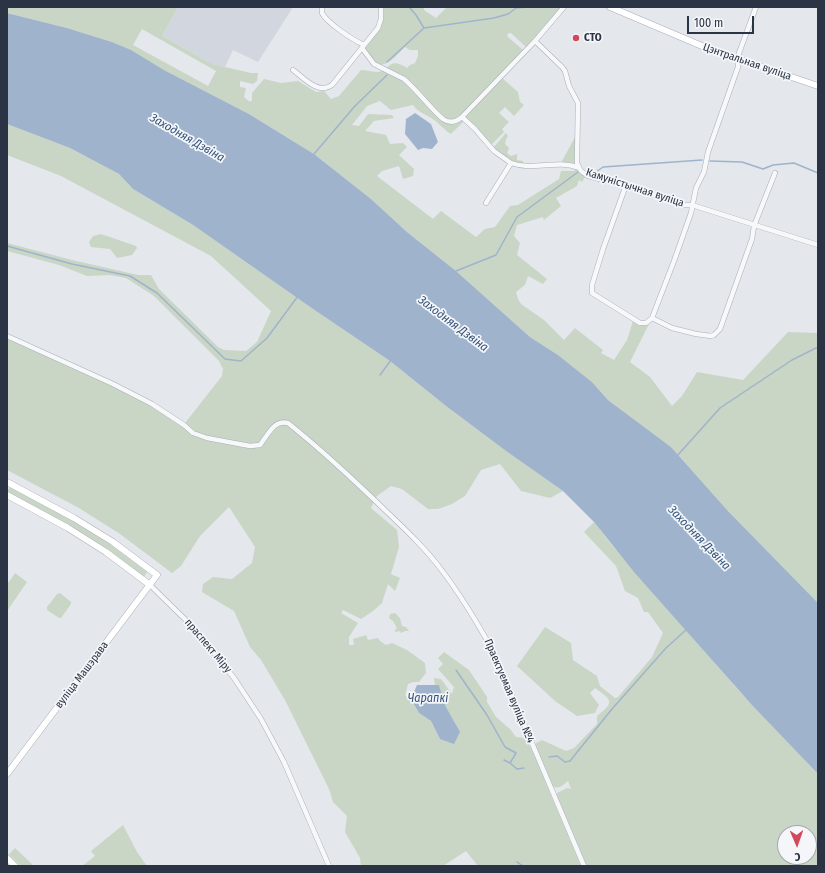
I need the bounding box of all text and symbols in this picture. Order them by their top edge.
scale bar [689,8,756,34]
text: 100 m [694,16,723,30]
place label: СТО [584,31,602,45]
marker: СТО [571,33,581,43]
street label: Цэнтральная вуліца [701,41,793,83]
water label: Заходняя Дзвіна [147,111,227,165]
street label: Камуністычная вуліца [584,166,686,210]
water label: Заходняя Дзвіна [415,293,491,355]
water label: Заходняя Дзвіна [665,503,733,573]
street label: праспект Міру [182,616,234,676]
street label: Праектуемая вуліца №4 [481,637,537,745]
street label: вуліца Машэрава [53,639,111,711]
water label: Чарапкі [408,692,448,706]
north arrow [777,825,817,865]
text: С [794,850,801,863]

